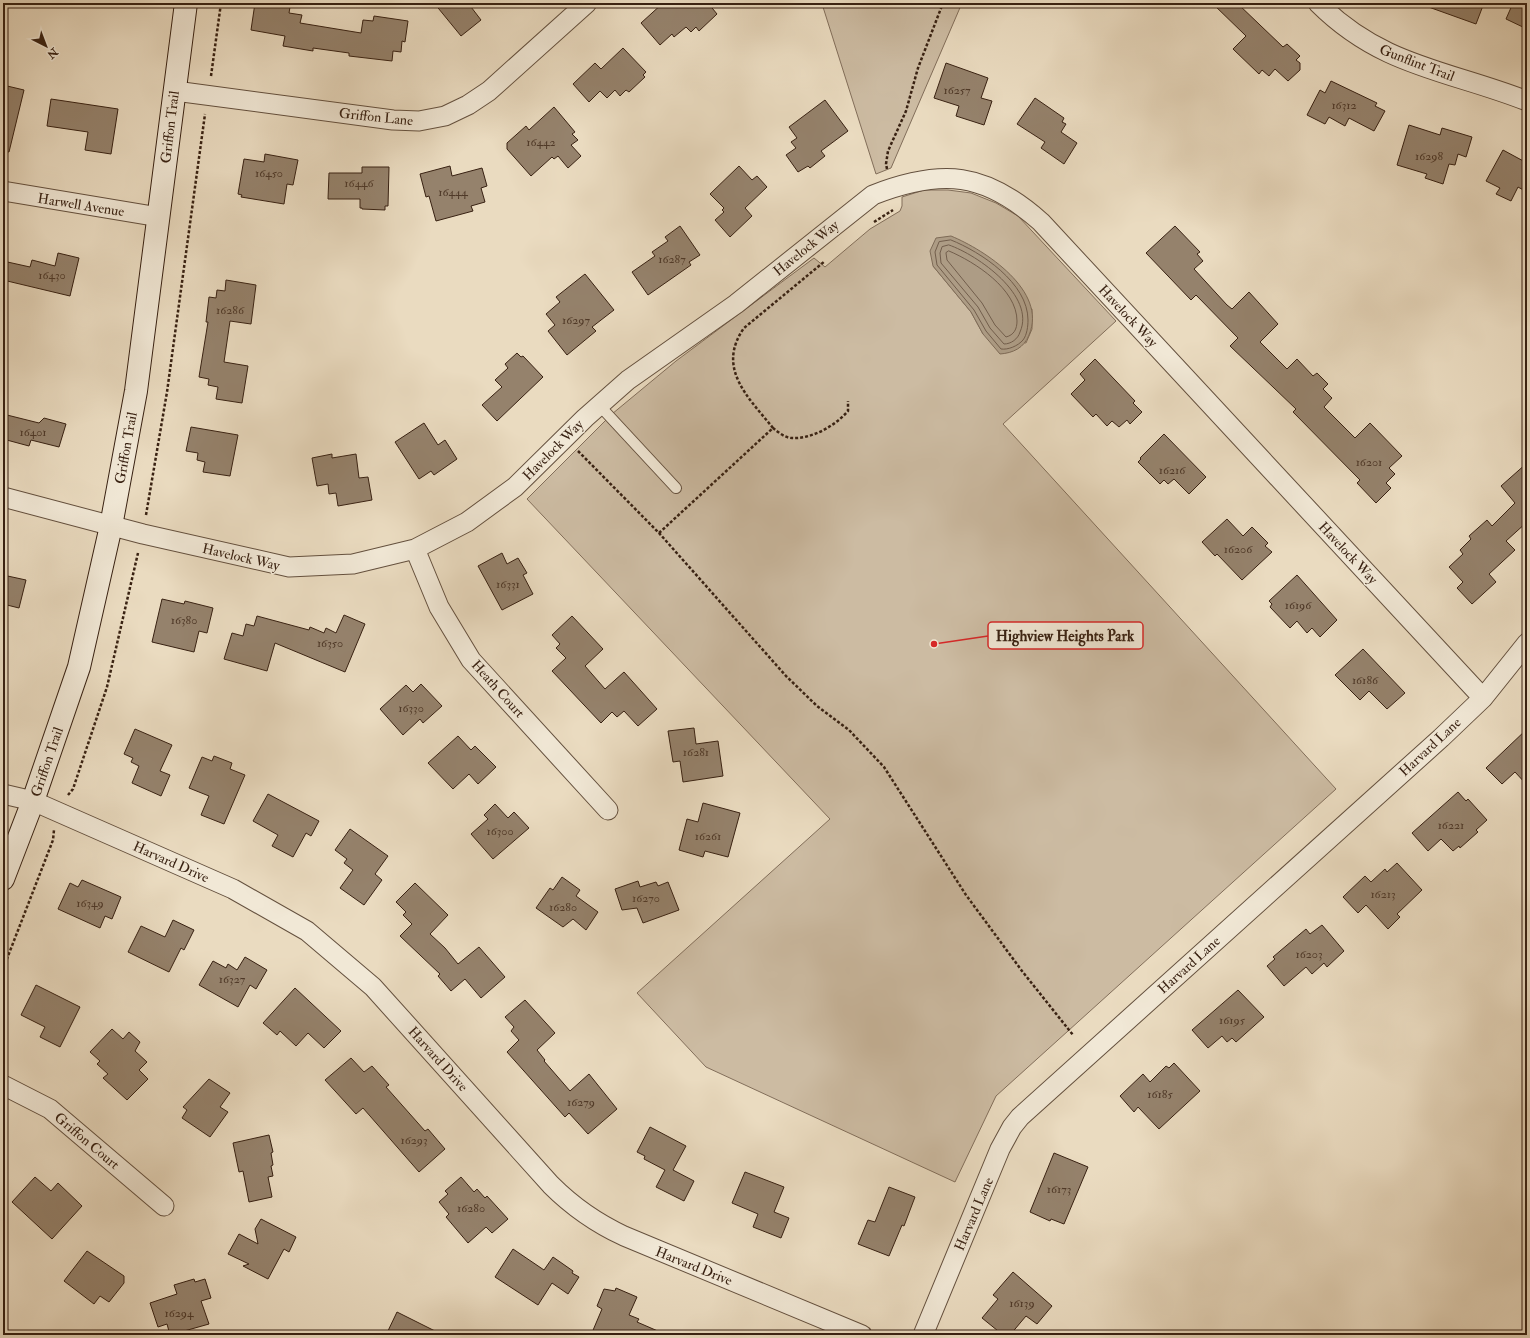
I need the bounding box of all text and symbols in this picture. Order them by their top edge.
north arrow [26,26,66,66]
street label: Gunflint Trail [1377,41,1457,85]
text: N [43,44,61,62]
house number: 16257 [943,83,971,98]
street label: Griffon Trail [157,89,183,164]
house number: 16312 [1331,98,1357,113]
street label: Griffon Lane [338,105,414,129]
house number: 16442 [526,135,556,150]
house number: 16298 [1415,149,1443,164]
house number: 16450 [255,166,283,181]
house number: 16446 [344,176,375,191]
house number: 16444 [438,185,468,200]
street label: Harwell Avenue [36,190,126,220]
street label: Havelock Way [770,216,843,280]
house number: 16287 [658,252,686,267]
house number: 16430 [38,268,66,283]
street label: Havelock Way [1094,281,1162,352]
house number: 16286 [216,303,245,318]
house number: 16297 [562,313,590,328]
street label: Griffon Trail [111,410,141,485]
street label: Havelock Way [519,415,588,485]
house number: 16401 [19,425,47,440]
house number: 16201 [1356,455,1382,470]
house number: 16216 [1159,463,1186,478]
street label: Havelock Way [1314,518,1382,589]
street label: Havelock Way [200,540,282,575]
house number: 16206 [1224,542,1253,557]
house number: 16331 [496,577,520,592]
house number: 16196 [1285,598,1312,613]
house number: 16380 [171,613,197,628]
callout: Highview Heights Park [988,622,1143,649]
text: Highview Heights Park [996,627,1135,647]
house number: 16350 [317,636,343,651]
street label: Heath Court [468,657,529,722]
house number: 16186 [1352,673,1379,688]
house number: 16330 [398,701,424,716]
street label: Harvard Lane [1396,714,1465,780]
street label: Griffon Trail [27,724,67,799]
house number: 16281 [683,745,709,760]
house number: 16221 [1438,818,1464,833]
house number: 16300 [486,824,514,839]
house number: 16261 [695,829,721,844]
street label: Harvard Drive [130,838,212,886]
house number: 16213 [1370,887,1396,902]
house number: 16270 [632,891,660,906]
house number: 16349 [76,896,104,911]
house number: 16280 [549,900,577,915]
street label: Harvard Lane [1154,932,1224,998]
house number: 16203 [1295,947,1323,962]
house number: 16327 [219,972,246,987]
house number: 16195 [1219,1013,1246,1028]
street label: Harvard Drive [404,1023,472,1095]
house number: 16185 [1147,1087,1173,1102]
house number: 16279 [567,1095,595,1110]
street label: Griffon Court [51,1109,123,1173]
house number: 16293 [400,1133,428,1148]
street label: Harvard Lane [951,1175,997,1253]
house number: 16173 [1047,1182,1071,1197]
house number: 16280 [457,1201,485,1216]
street label: Harvard Drive [653,1243,735,1289]
house number: 16139 [1009,1296,1035,1311]
house number: 16294 [165,1306,194,1321]

